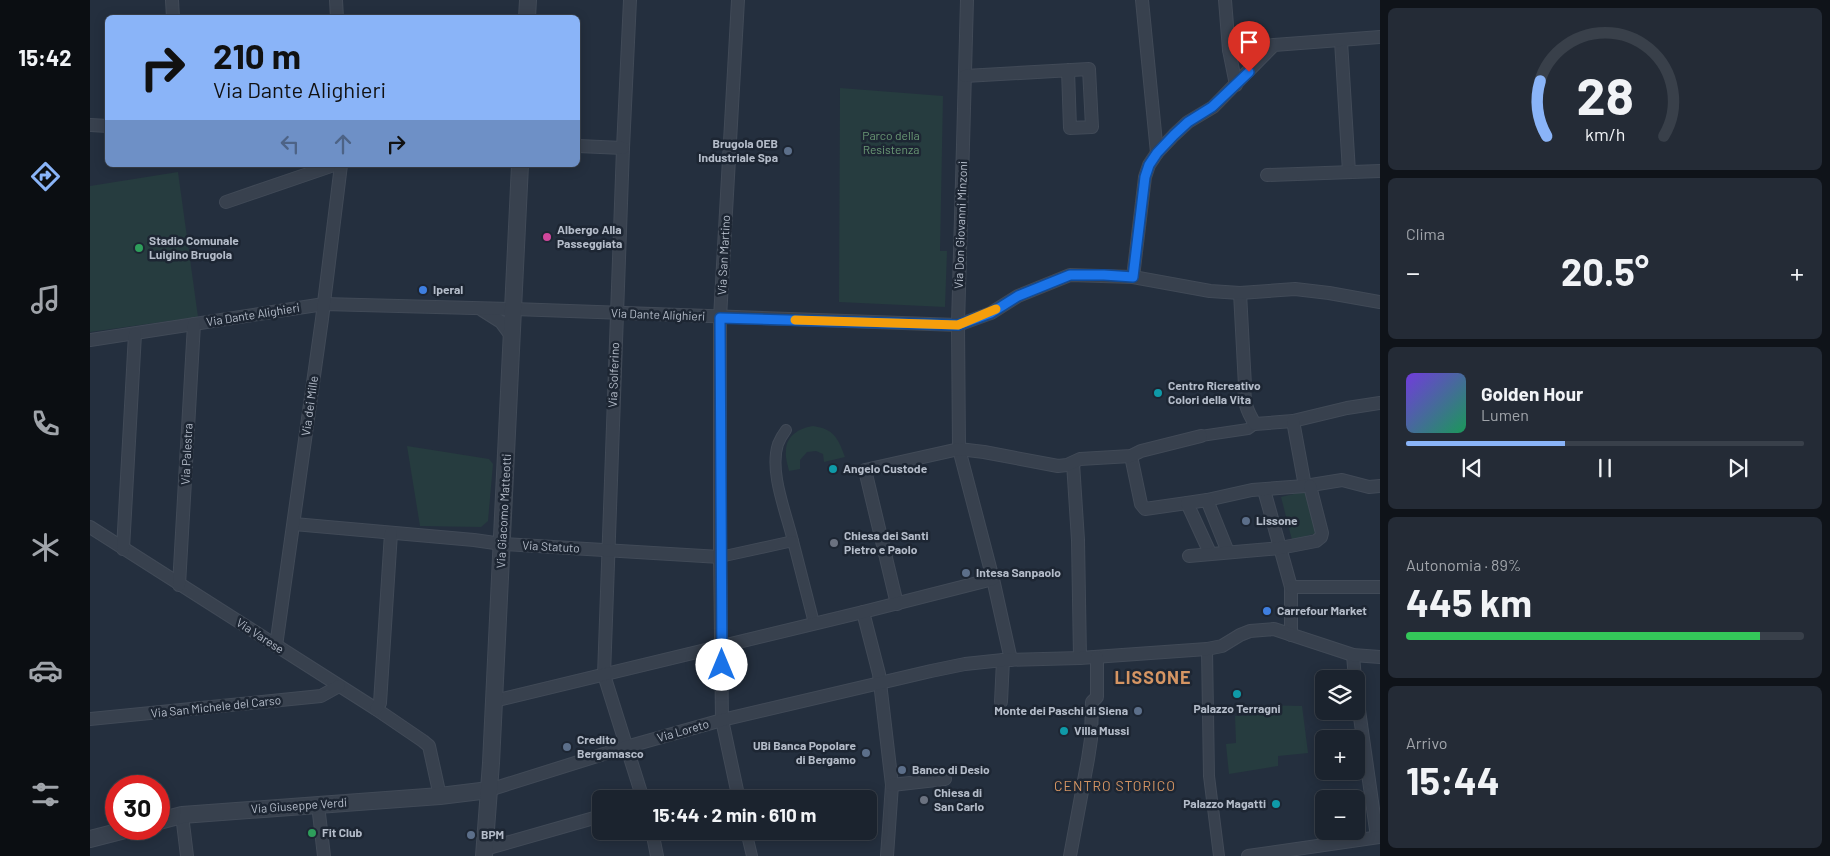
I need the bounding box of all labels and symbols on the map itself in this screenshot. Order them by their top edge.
pin [1228,21,1270,72]
park label: Parco della Resistenza [862,128,920,156]
place label: Brugola OEB Industriale Spa [698,136,778,164]
marker: Brugola OEB Industriale Spa [782,145,794,157]
street label: Via Don Giovanni Minzoni [951,161,969,289]
street label: Via San Martino [714,215,732,295]
place label: Albergo Alla Passeggiata [557,222,622,250]
marker: Albergo Alla Passeggiata [541,231,553,243]
place label: Stadio Comunale Luigino Brugola [149,233,239,261]
marker: Stadio Comunale Luigino Brugola [133,242,145,254]
place label: Iperal [433,282,463,296]
marker: Iperal [417,284,429,296]
street label: Via Dante Alighieri [205,300,301,328]
street label: Via Dante Alighieri [611,305,705,323]
street label: Via Solferino [605,342,621,408]
street label: Via dei Mille [298,375,320,437]
place label: Centro Ricreativo Colori della Vita [1168,378,1261,406]
marker: Centro Ricreativo Colori della Vita [1152,387,1164,399]
street label: Via Palestra [177,423,195,485]
street label: Via Giacomo Matteotti [493,453,513,569]
place label: Angelo Custode [843,461,928,475]
marker: Angelo Custode [827,463,839,475]
place label: Lissone [1256,513,1298,527]
marker: Lissone [1240,515,1252,527]
place label: Chiesa dei Santi Pietro e Paolo [844,528,929,556]
marker: Chiesa dei Santi Pietro e Paolo [828,537,840,549]
street label: Via Statuto [522,538,580,555]
place label: Intesa Sanpaolo [976,565,1061,579]
marker: Intesa Sanpaolo [960,567,972,579]
place label: Carrefour Market [1277,603,1367,617]
marker: Carrefour Market [1261,605,1273,617]
street label: Via Varese [234,615,287,656]
position arrow [695,638,747,690]
district label: LISSONE [1114,666,1192,688]
marker: Palazzo Terragni [1231,688,1243,700]
street label: Via San Michele del Carso [150,692,282,720]
place label: Palazzo Terragni [1193,701,1281,715]
place label: Monte dei Paschi di Siena [994,703,1128,717]
marker: Monte dei Paschi di Siena [1132,705,1144,717]
street label: Via Loreto [655,716,710,744]
place label: Villa Mussi [1074,723,1129,737]
marker: Villa Mussi [1058,725,1070,737]
place label: Credito Bergamasco [577,732,644,760]
place label: UBi Banca Popolare di Bergamo [753,738,856,766]
marker: Credito Bergamasco [561,741,573,753]
marker: UBi Banca Popolare di Bergamo [860,747,872,759]
place label: Banco di Desio [912,762,990,776]
marker: Banco di Desio [896,764,908,776]
speed limit sign: 30 [105,775,170,840]
district label: CENTRO STORICO [1054,777,1176,794]
place label: Chiesa di San Carlo [934,785,984,813]
marker: Chiesa di San Carlo [918,794,930,806]
street label: Via Giuseppe Verdi [250,795,348,815]
place label: Palazzo Magatti [1183,796,1266,810]
marker: Palazzo Magatti [1270,798,1282,810]
place label: Fit Club [322,825,363,839]
marker: Fit Club [306,827,318,839]
place label: BPM [481,827,504,841]
marker: BPM [465,829,477,841]

